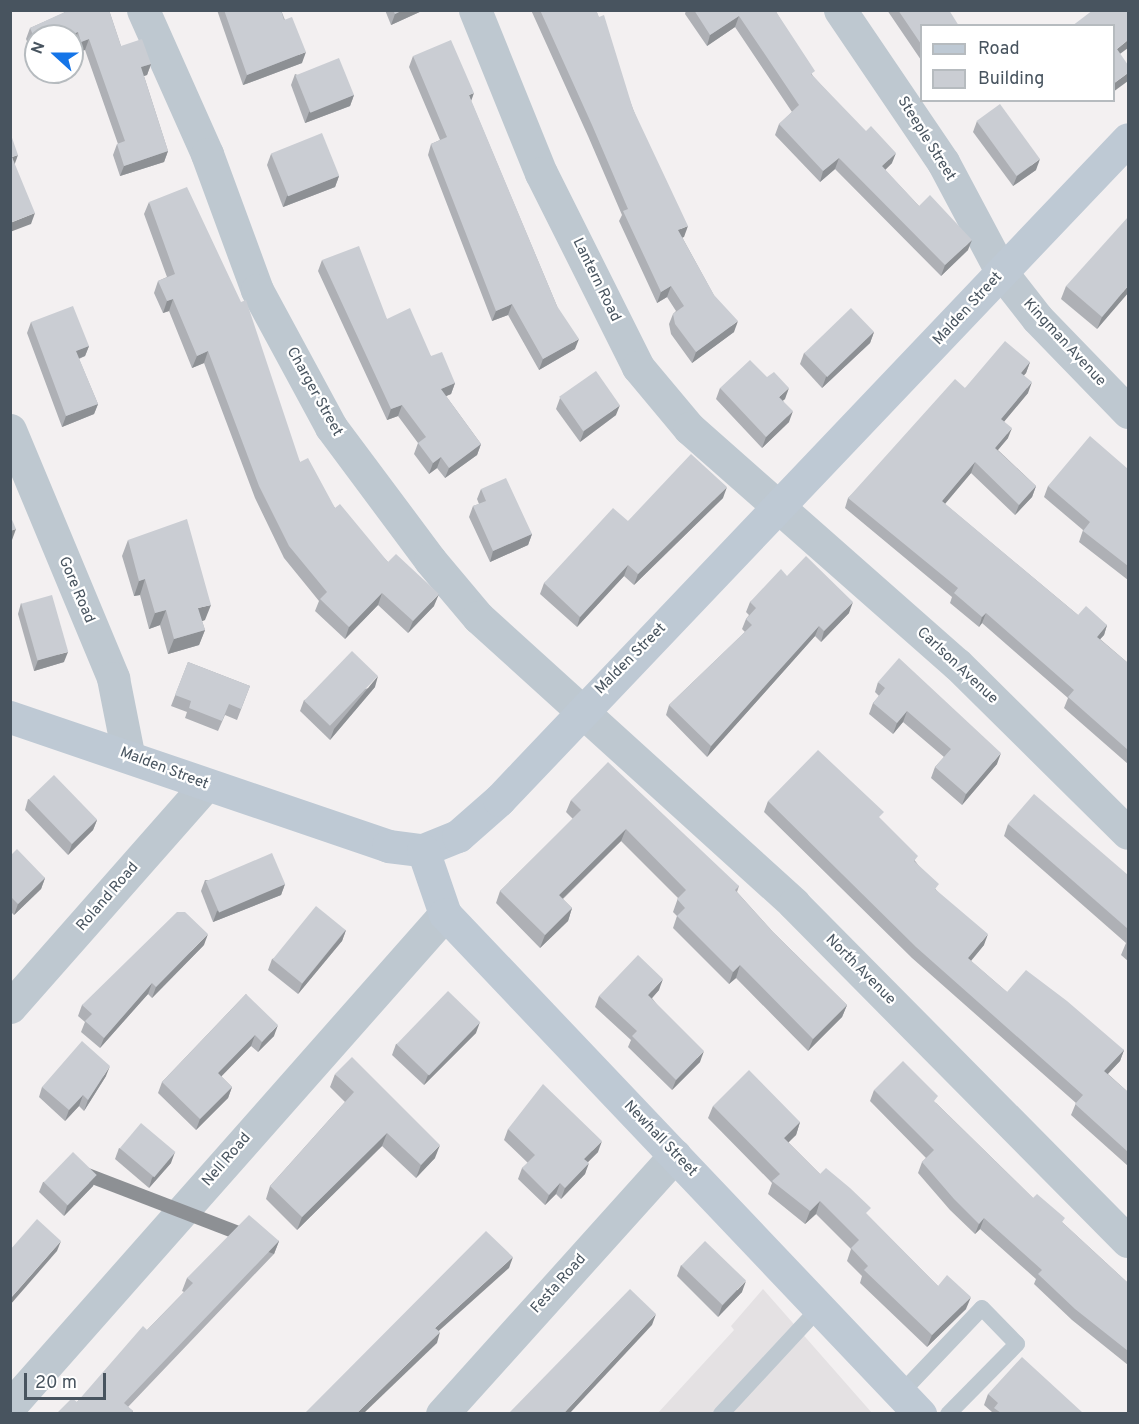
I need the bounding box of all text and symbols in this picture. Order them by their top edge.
north arrow [24,24,84,84]
legend [920,24,1115,102]
text: Road [978,38,1020,61]
text: N [28,39,50,57]
text: Building [978,68,1044,91]
street label: Steeple Street [893,93,959,185]
street label: Lantern Road [568,235,624,325]
street label: Malden Street [930,269,1006,349]
street label: Kingman Avenue [1019,295,1109,391]
street label: Charger Street [282,344,346,440]
street label: Gore Road [54,554,98,626]
street label: Malden Street [592,620,670,698]
street label: Carlson Avenue [913,624,1001,708]
street label: Malden Street [117,744,211,794]
street label: Roland Road [73,859,143,935]
street label: North Avenue [821,931,899,1009]
street label: Newhall Street [619,1097,701,1181]
street label: Nell Road [199,1130,255,1190]
street label: Festa Road [528,1251,590,1317]
scale bar [27,1361,110,1399]
text: 20 m [35,1372,77,1395]

